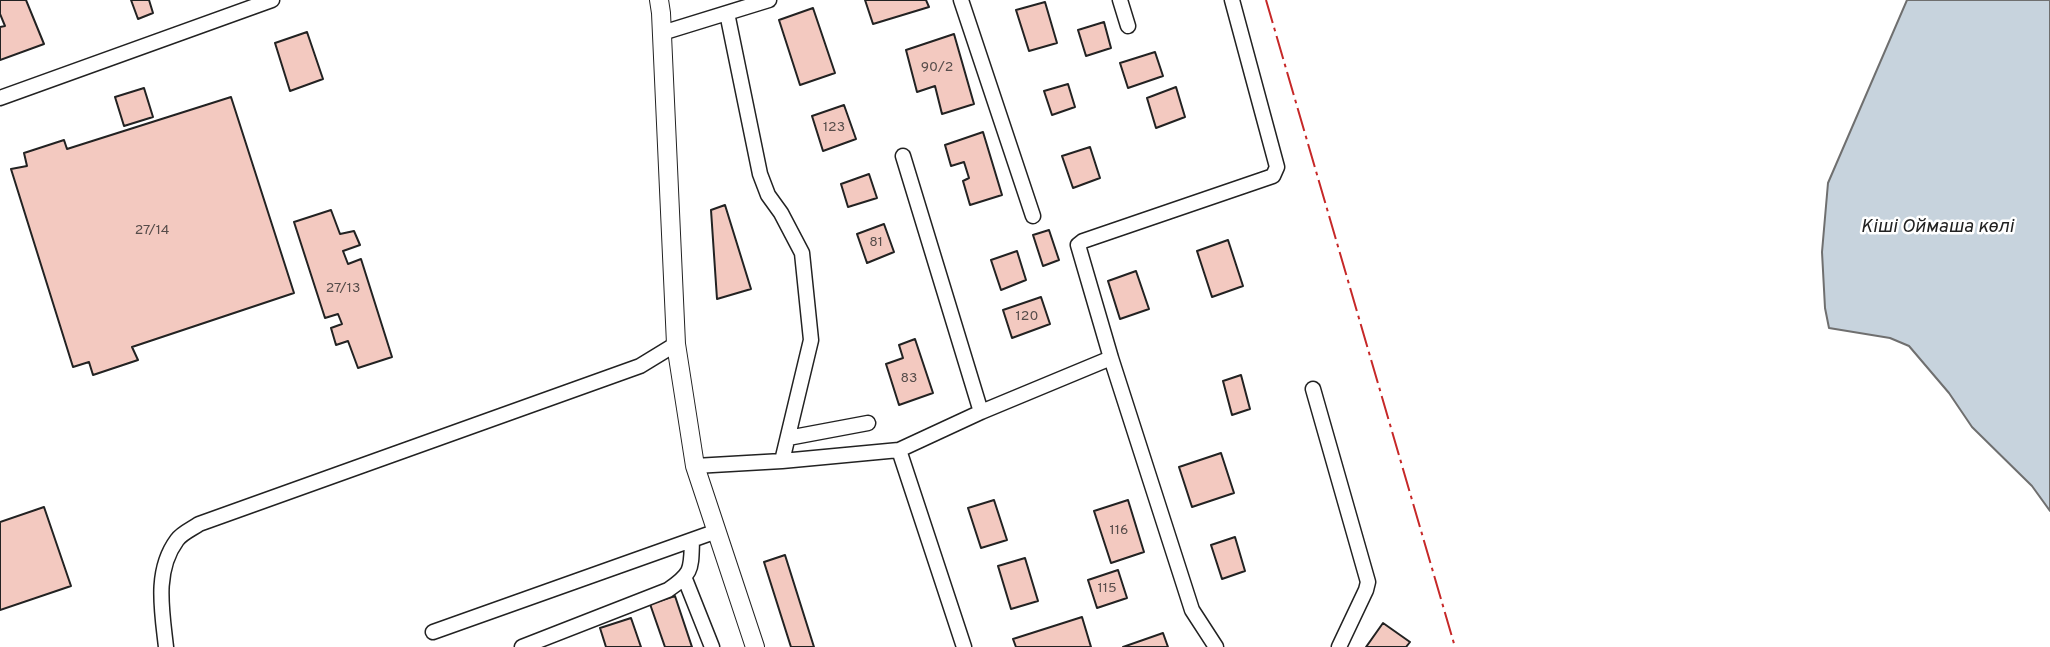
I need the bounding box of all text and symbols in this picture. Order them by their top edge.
house number: 90/2 [921,60,953,76]
house number: 123 [823,120,845,136]
water label: Кіші Оймаша көлi [1860,217,2014,239]
house number: 27/14 [135,223,169,239]
house number: 81 [869,235,883,251]
house number: 27/13 [326,281,360,297]
house number: 120 [1016,309,1038,325]
house number: 83 [901,371,917,387]
house number: 116 [1110,523,1128,539]
house number: 115 [1097,581,1117,597]

